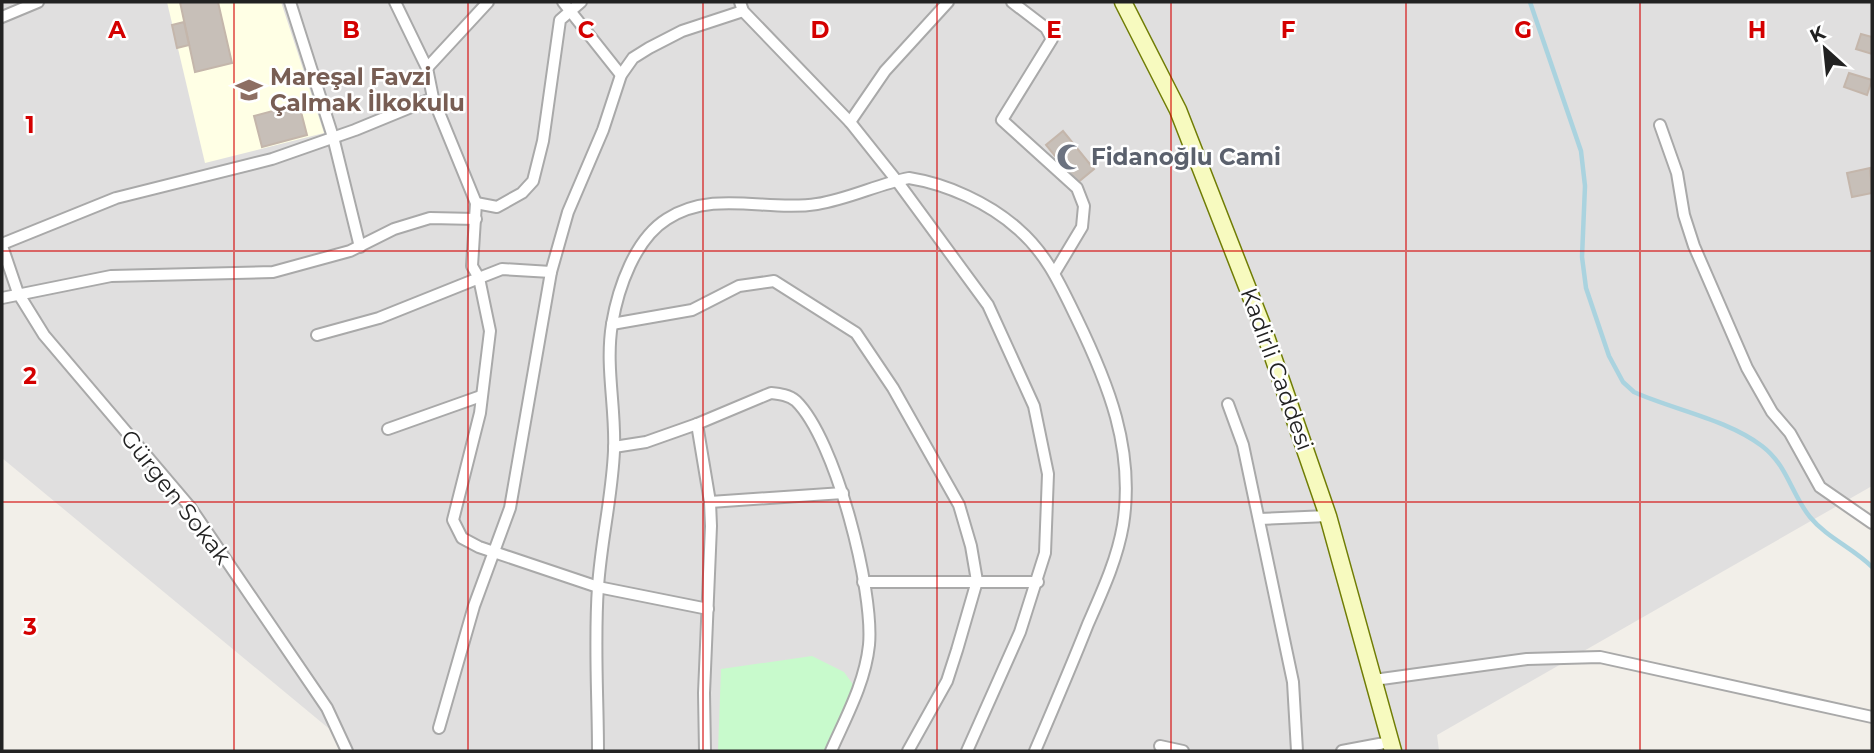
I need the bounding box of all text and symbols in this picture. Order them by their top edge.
north arrow [1790,14,1860,84]
text: A [107,16,126,44]
text: B [342,16,360,44]
text: C [578,16,595,44]
text: D [811,16,830,44]
text: E [1046,16,1062,44]
text: F [1281,16,1296,44]
text: G [1514,16,1532,44]
text: H [1748,16,1766,44]
text: K [1806,20,1830,48]
place label: Mareşal Favzi Çalmak İlkokulu [270,63,465,117]
school or university icon: Mareşal Favzi Çalmak İlkokulu [234,75,264,105]
text: 1 [25,111,35,139]
mosque icon: Fidanoğlu Cami [1055,142,1085,172]
place label: Fidanoğlu Cami [1091,143,1281,171]
street label: Kadirli Caddesi [1235,284,1319,454]
text: 2 [23,362,37,390]
street label: Gürgen Sokak [115,424,237,570]
text: 3 [22,613,37,641]

